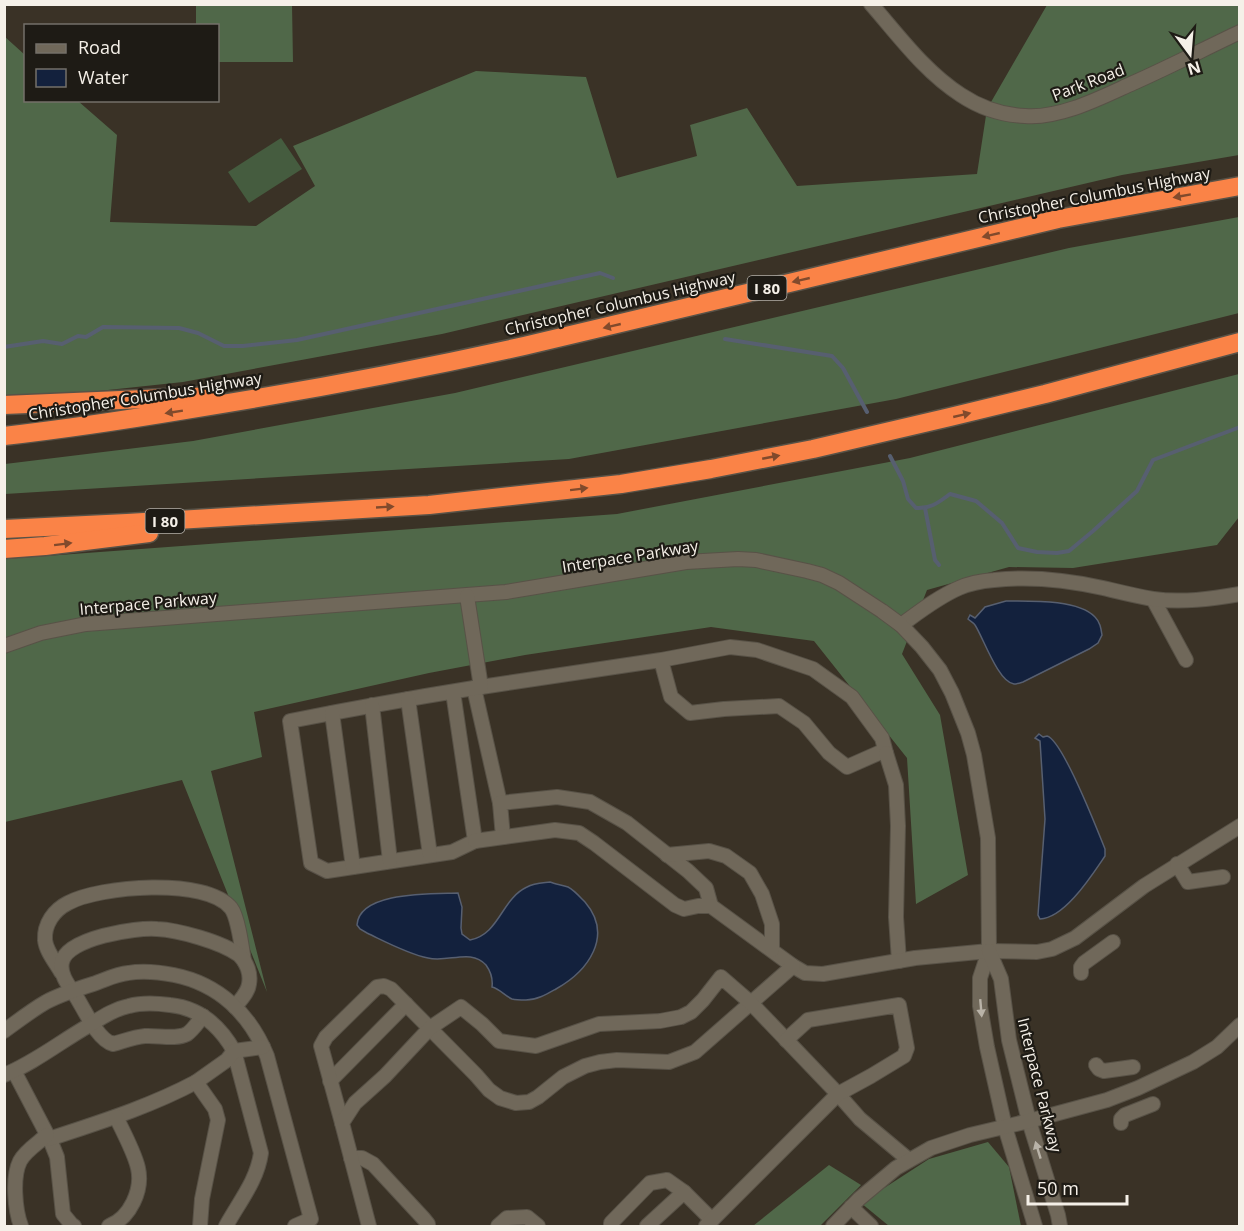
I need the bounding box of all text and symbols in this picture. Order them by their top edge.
legend [24,24,219,102]
north arrow [1160,24,1220,84]
text: Road [78,35,121,59]
text: N [1185,56,1203,81]
street label: Park Road [1049,58,1127,106]
text: Water [78,65,129,89]
street label: Christopher Columbus Highway [976,161,1213,228]
one-way arrow [1172,191,1191,200]
one-way arrow [982,230,1000,240]
street label: Christopher Columbus Highway [503,266,738,340]
road number: I 80 [748,276,786,300]
one-way arrow [792,276,810,286]
one-way arrow [602,321,621,331]
street label: Christopher Columbus Highway [27,367,264,425]
one-way arrow [164,408,183,417]
one-way arrow [952,409,971,419]
one-way arrow [762,452,781,461]
one-way arrow [569,484,588,493]
one-way arrow [375,502,394,512]
road number: I 80 [146,509,184,533]
street label: Interpace Parkway [560,534,701,578]
one-way arrow [53,539,72,549]
street label: Interpace Parkway [78,586,219,620]
one-way arrow [976,998,986,1017]
street label: Interpace Parkway [1013,1016,1068,1155]
one-way arrow [1033,1141,1042,1159]
scale bar [1028,1168,1127,1206]
text: 50 m [1037,1176,1079,1200]

